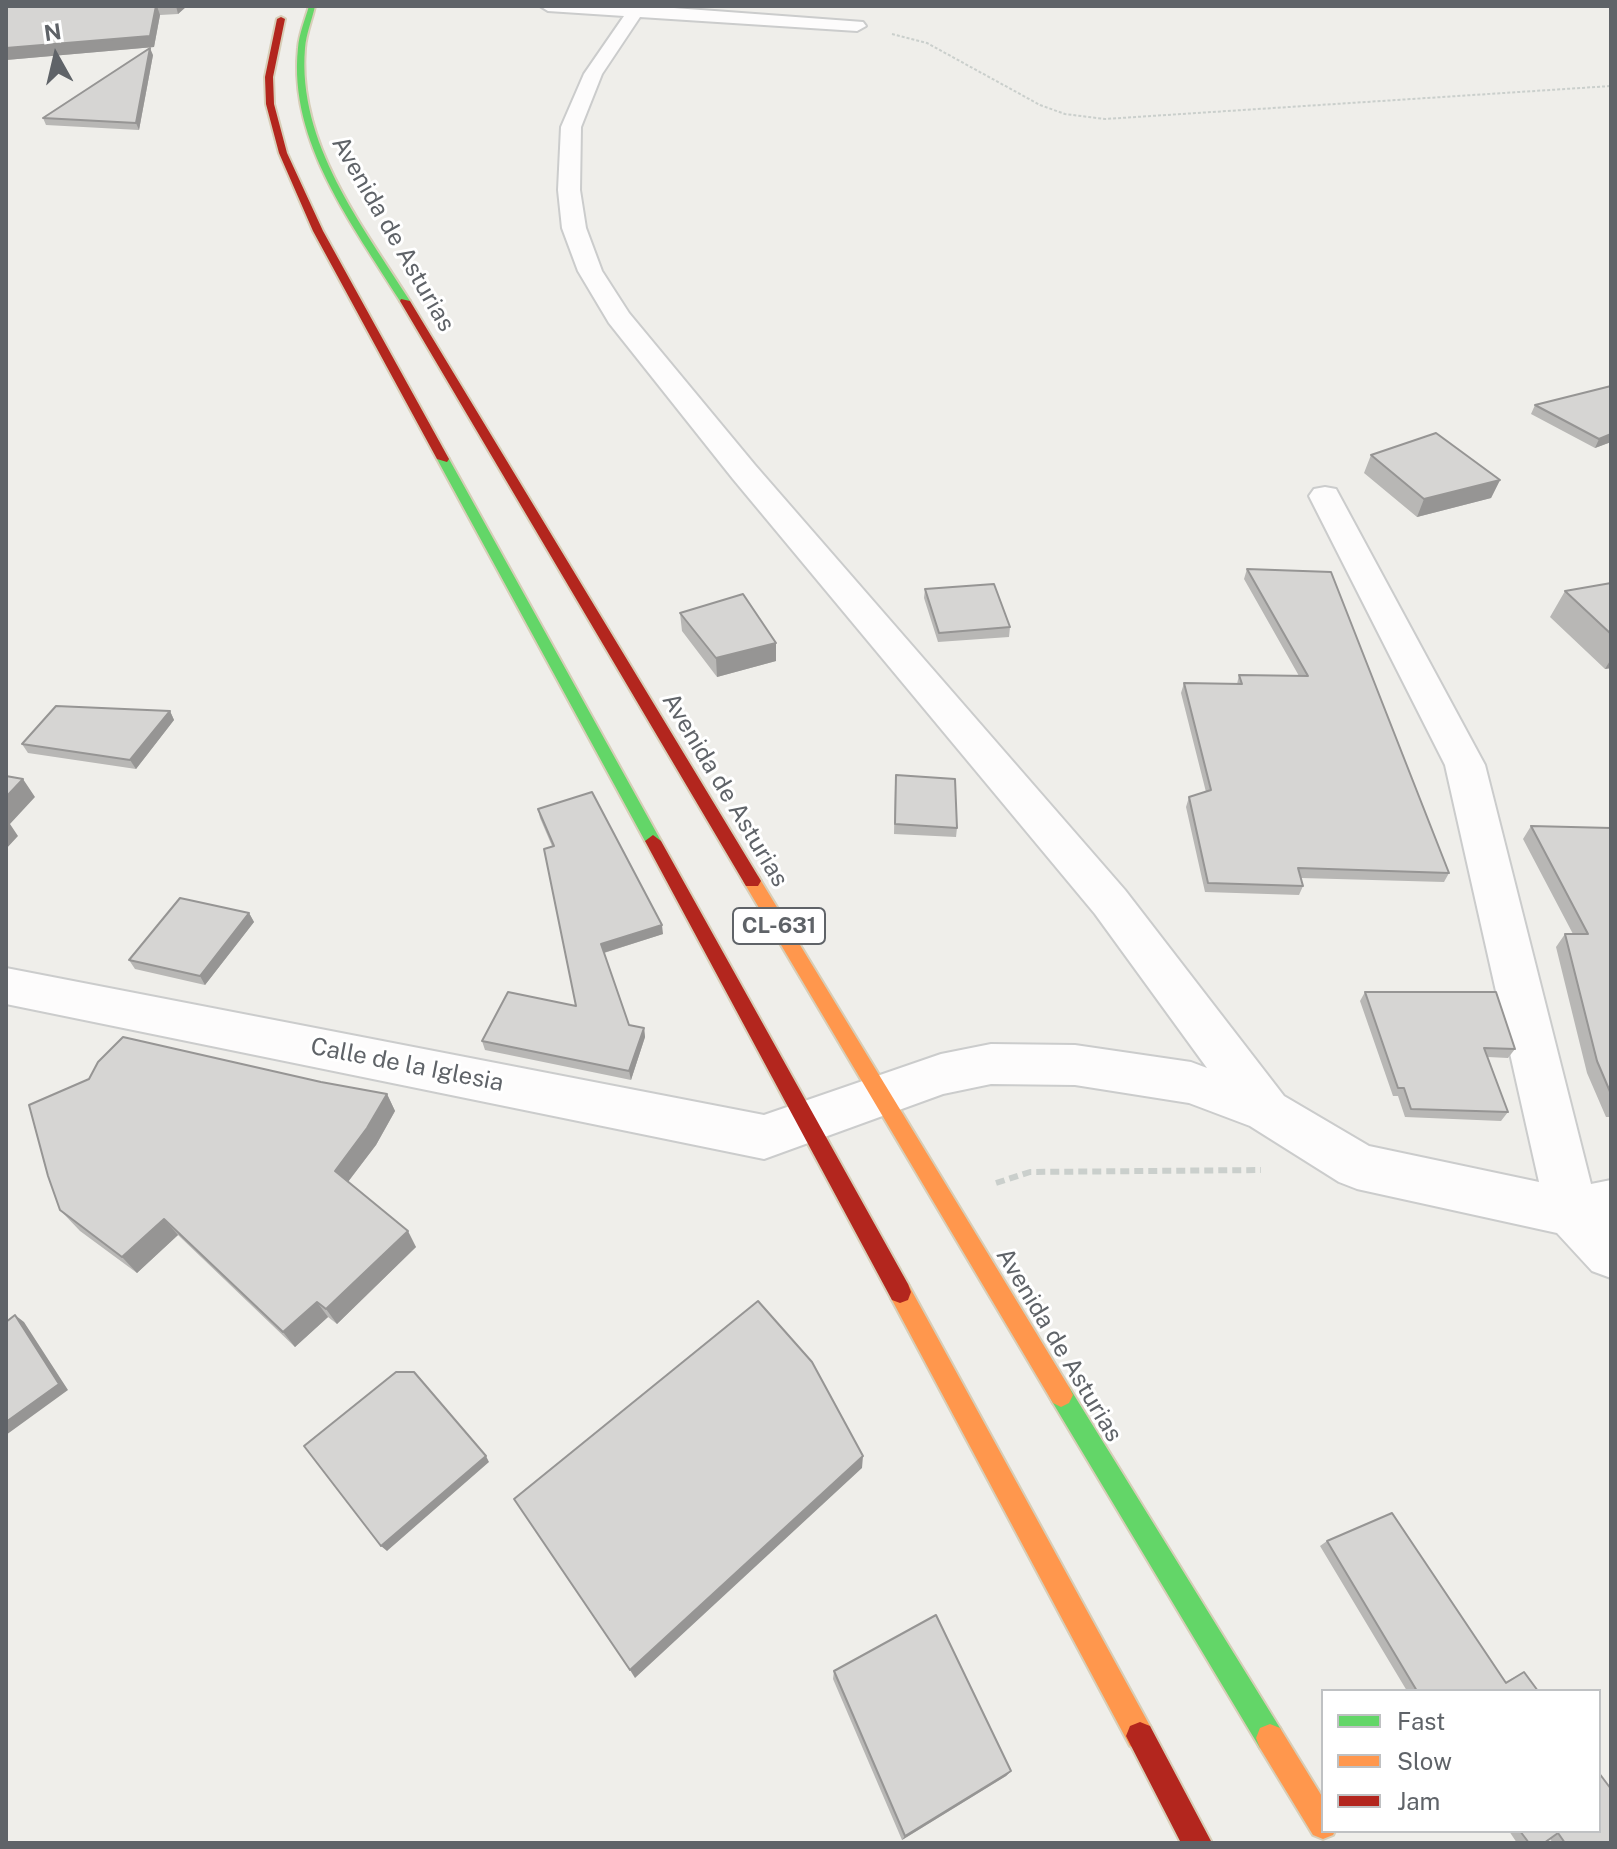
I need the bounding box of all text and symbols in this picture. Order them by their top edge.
north arrow [16,16,96,96]
text: N [42,18,63,46]
street label: Avenida de Asturias [325,131,461,337]
street label: Avenida de Asturias [656,688,794,892]
road number: CL-631 [733,908,825,944]
street label: Calle de la Iglesia [308,1032,506,1098]
street label: Avenida de Asturias [990,1243,1128,1447]
legend [1321,1689,1601,1833]
text: Fast [1397,1707,1445,1735]
text: Slow [1397,1747,1452,1775]
text: Jam [1397,1787,1440,1815]

